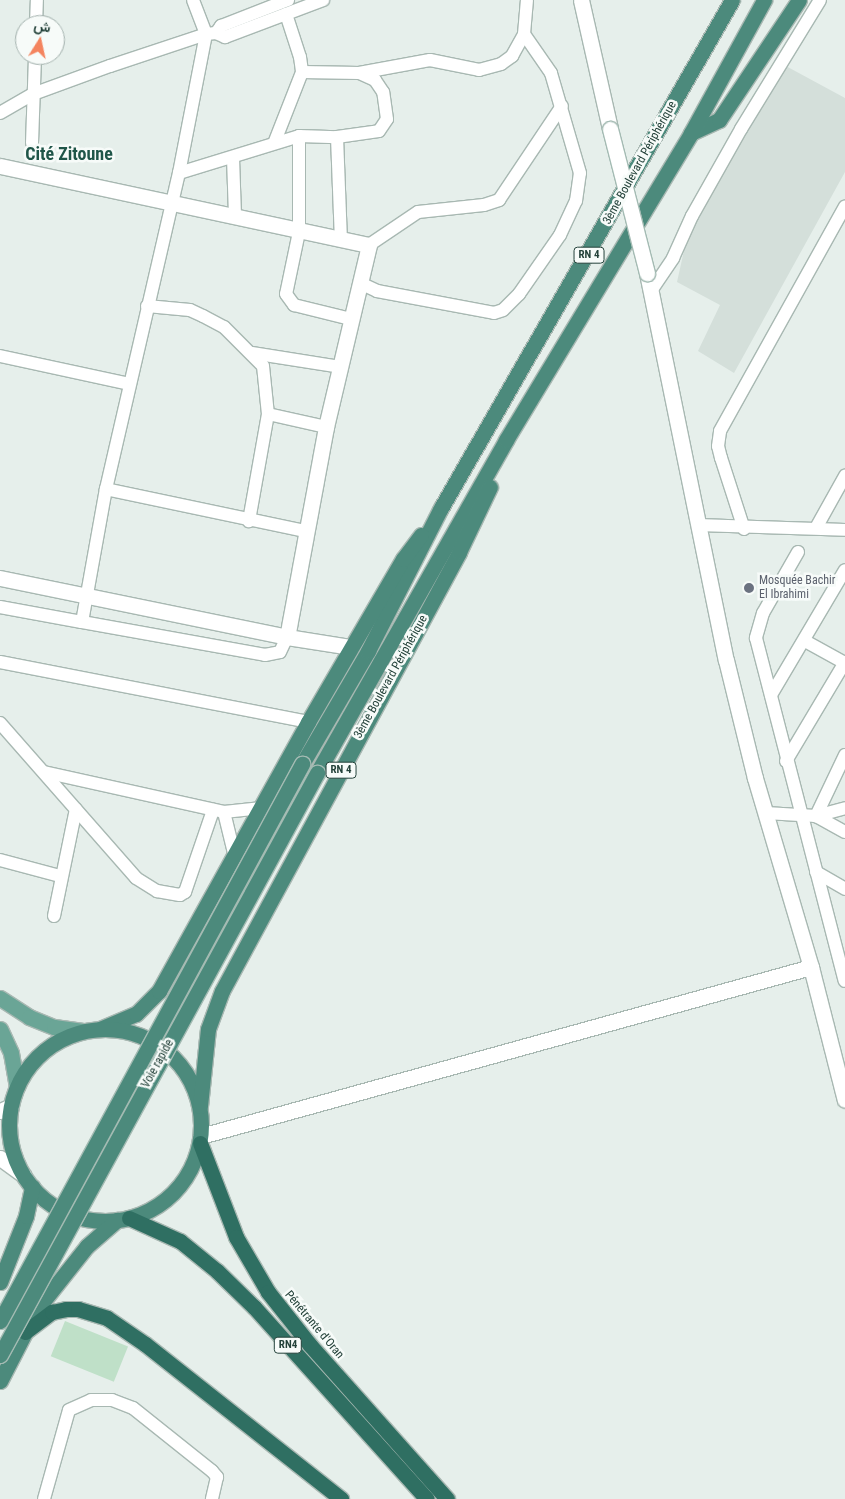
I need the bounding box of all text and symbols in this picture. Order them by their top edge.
north arrow [15,15,65,65]
text: ش [33,17,52,36]
street label: 3ème Boulevard Périphérique [600,99,680,227]
district label: Cité Zitoune [25,143,113,165]
road number: RN 4 [573,246,605,264]
place label: Mosquée Bachir El Ibrahimi [759,574,835,602]
marker: Mosquée Bachir El Ibrahimi [743,582,755,594]
street label: 3ème Boulevard Périphérique [351,613,431,741]
road number: RN 4 [325,762,357,778]
street label: Voie rapide [139,1037,177,1091]
street label: Pénétrante d'Oran [281,1288,347,1362]
road number: RN4 [273,1336,303,1354]

